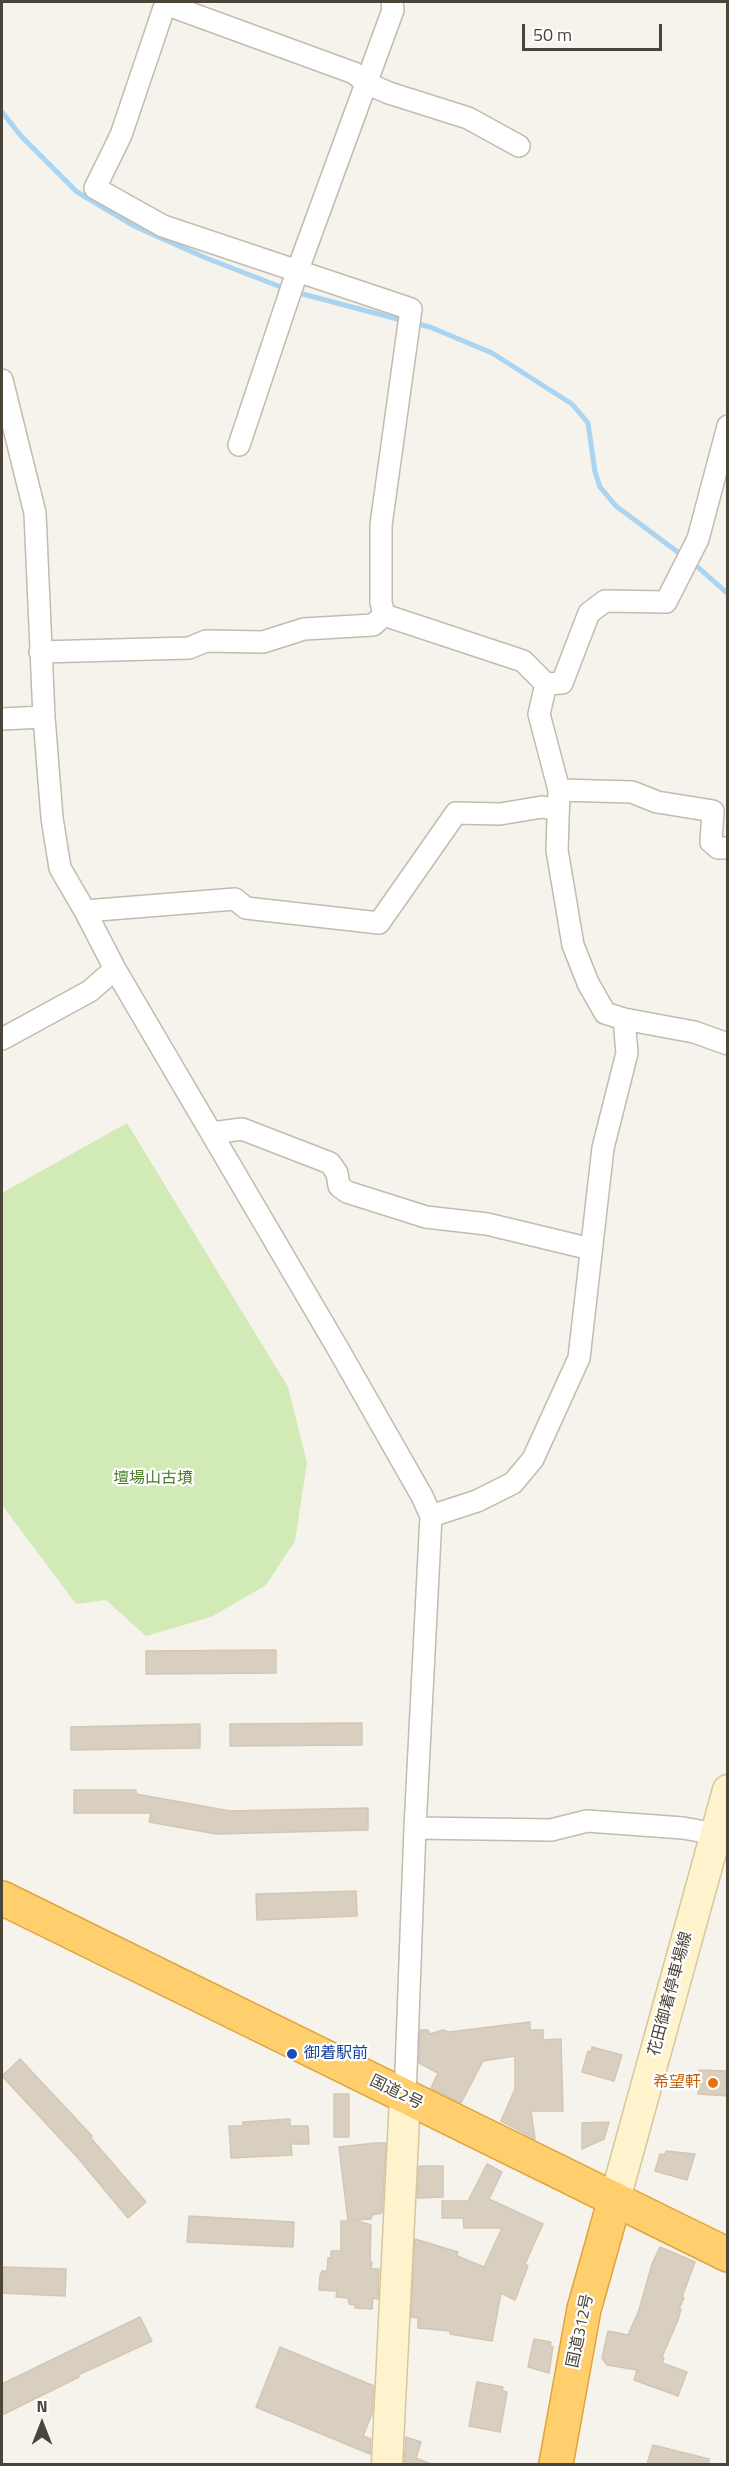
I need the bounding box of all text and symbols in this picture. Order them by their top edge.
scale bar [525,12,664,50]
text: 50 m [533,21,572,48]
park label: 壇場山古墳 [113,1469,193,1489]
street label: 花田御着停車場線 [645,1930,697,2058]
place label: 御着駅前 [304,2044,368,2064]
marker: 御着駅前 [285,2047,299,2061]
street label: 国道2号 [366,2072,426,2114]
place label: 希望軒 [653,2073,701,2093]
marker: 希望軒 [706,2076,720,2090]
street label: 国道312号 [564,2292,598,2370]
north arrow [12,2394,72,2454]
text: N [36,2394,48,2418]

